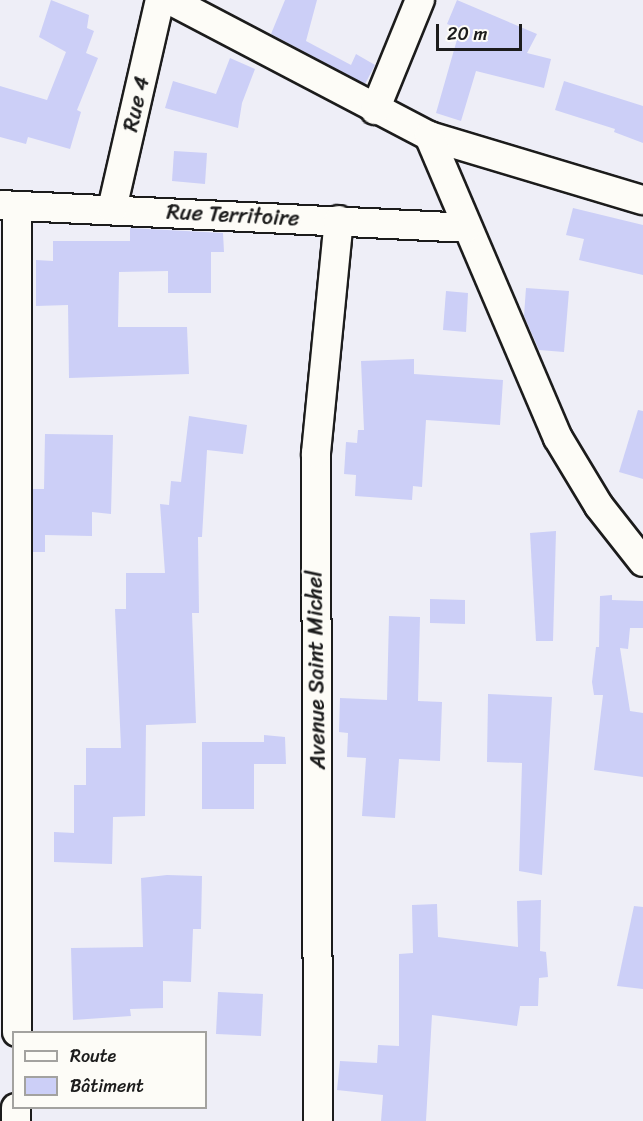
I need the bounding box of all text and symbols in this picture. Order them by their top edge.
scale bar [439,12,524,50]
text: 20 m [447,18,487,50]
street label: Rue 4 [117,74,155,134]
street label: Rue Territoire [165,198,301,232]
street label: Avenue Saint Michel [301,571,331,769]
legend [12,1031,207,1109]
text: Route [70,1040,116,1072]
text: Bâtiment [70,1070,144,1102]

